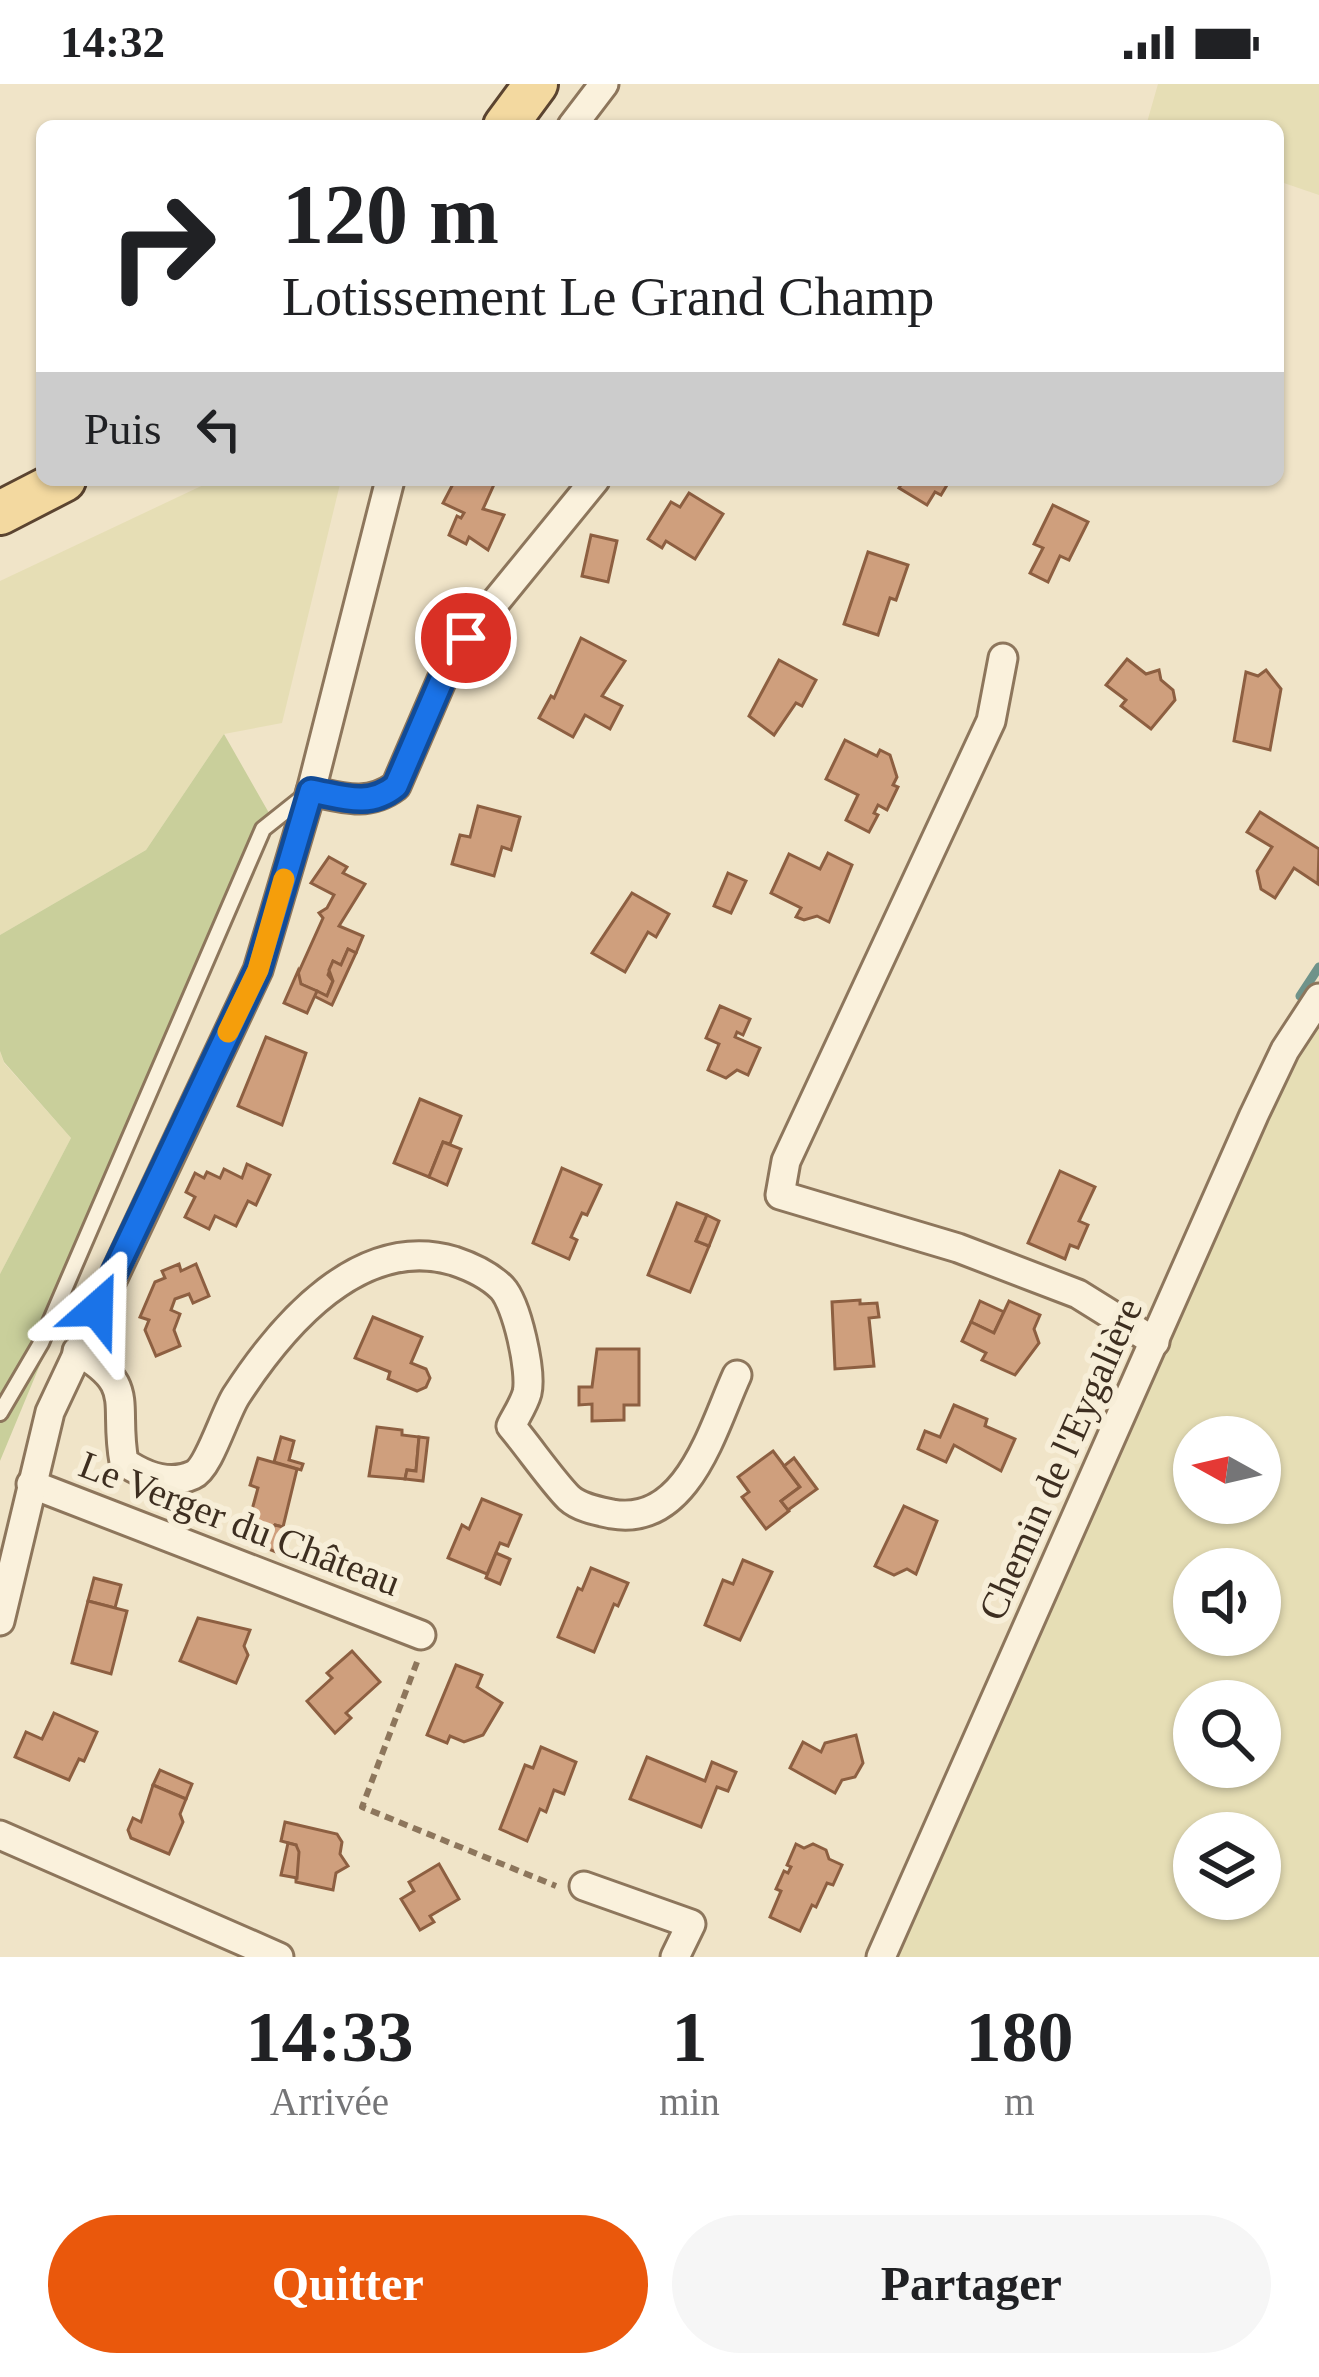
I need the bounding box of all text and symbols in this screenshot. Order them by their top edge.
text: 14:32 [60,17,165,67]
icon: right [84,168,240,324]
text: 120 m [282,168,499,261]
text: Lotissement Le Grand Champ [282,267,934,327]
icon: left [186,396,252,462]
text: Puis [84,404,162,454]
pin [415,587,517,689]
icon: arrive [433,605,499,671]
position arrow [34,1246,160,1372]
street label: Chemin de l'Eygalière [970,1292,1151,1627]
north arrow [1173,1416,1281,1524]
map controls [1173,1416,1281,1920]
street label: Le Verger du Château [73,1442,406,1605]
button: sound [1173,1548,1281,1656]
button: search [1173,1680,1281,1788]
button: layers [1173,1812,1281,1920]
text: 14:33 [246,1997,414,2077]
text: 1 [671,1997,707,2077]
text: 180 [965,1997,1073,2077]
text: Arrivée [270,2080,389,2123]
text: min [659,2080,720,2123]
text: m [1004,2080,1035,2123]
button: Quitter [48,2215,648,2353]
button: Partager [672,2215,1271,2353]

